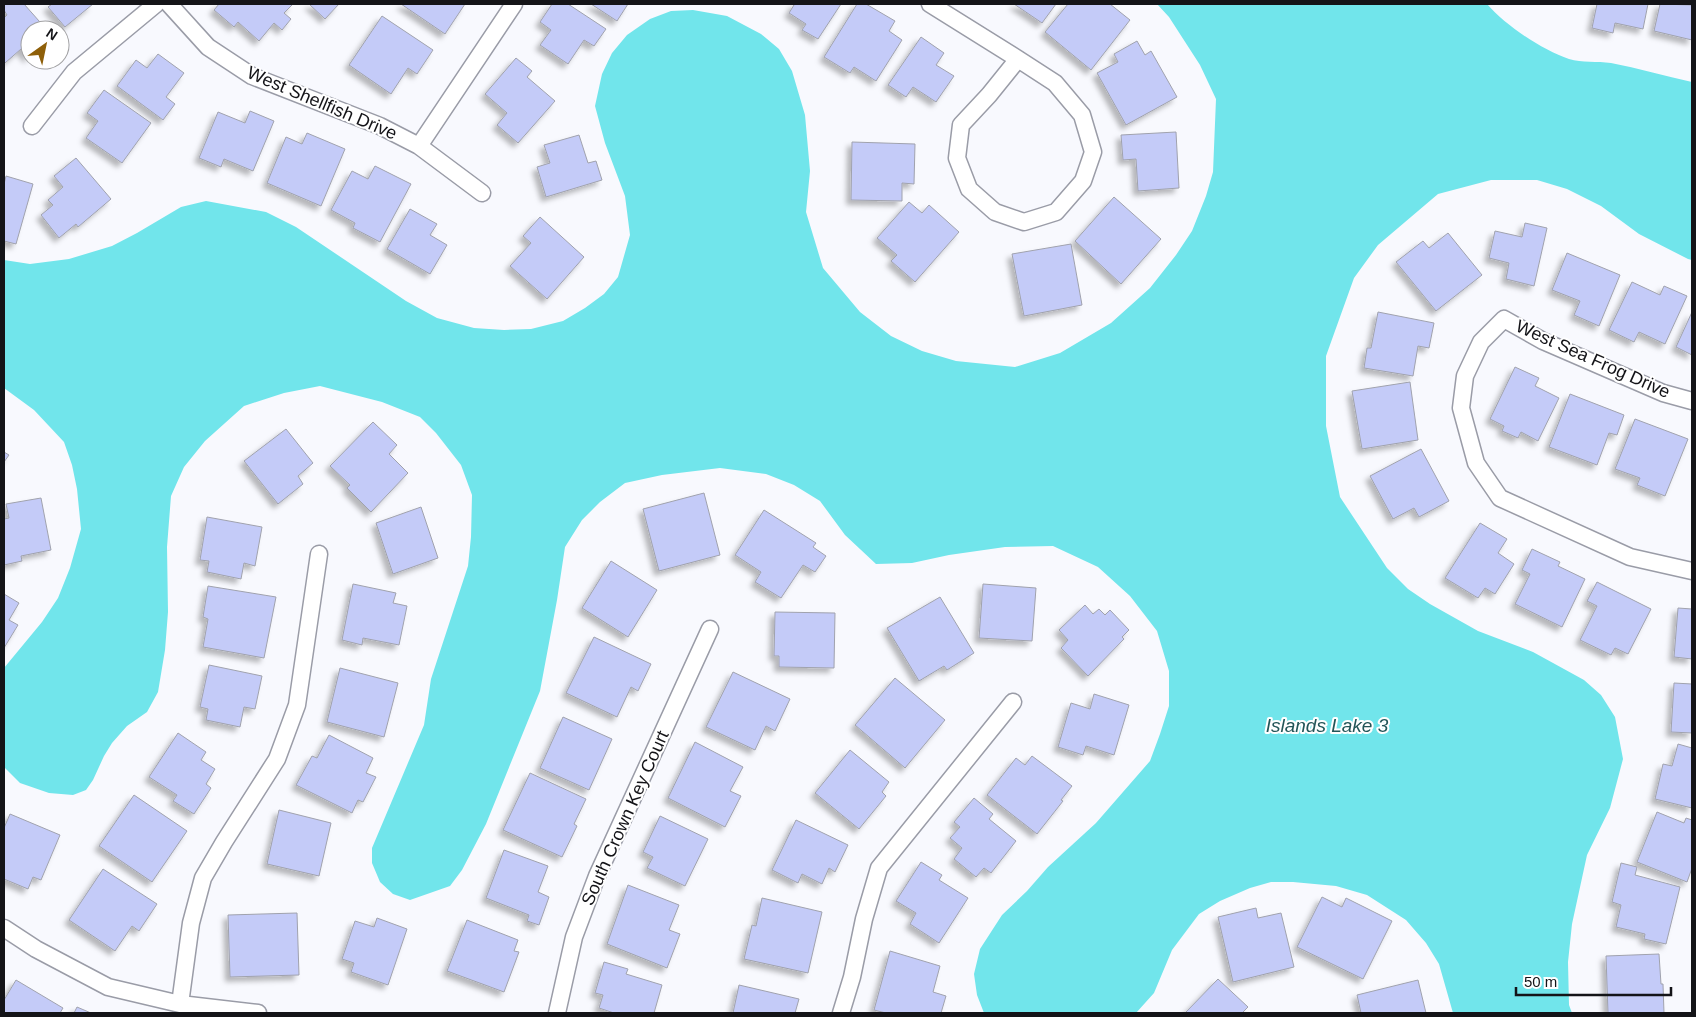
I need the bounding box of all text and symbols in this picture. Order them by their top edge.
north arrow [20,20,70,70]
text: N [43,25,61,44]
street label: West Shellfish Drive [244,62,400,144]
street label: West Sea Frog Drive [1513,316,1673,402]
water label: Islands Lake 3 [1266,715,1389,736]
street label: South Crown Key Court [577,728,673,908]
scale bar [1516,964,1671,996]
text: 50 m [1524,973,1557,990]

